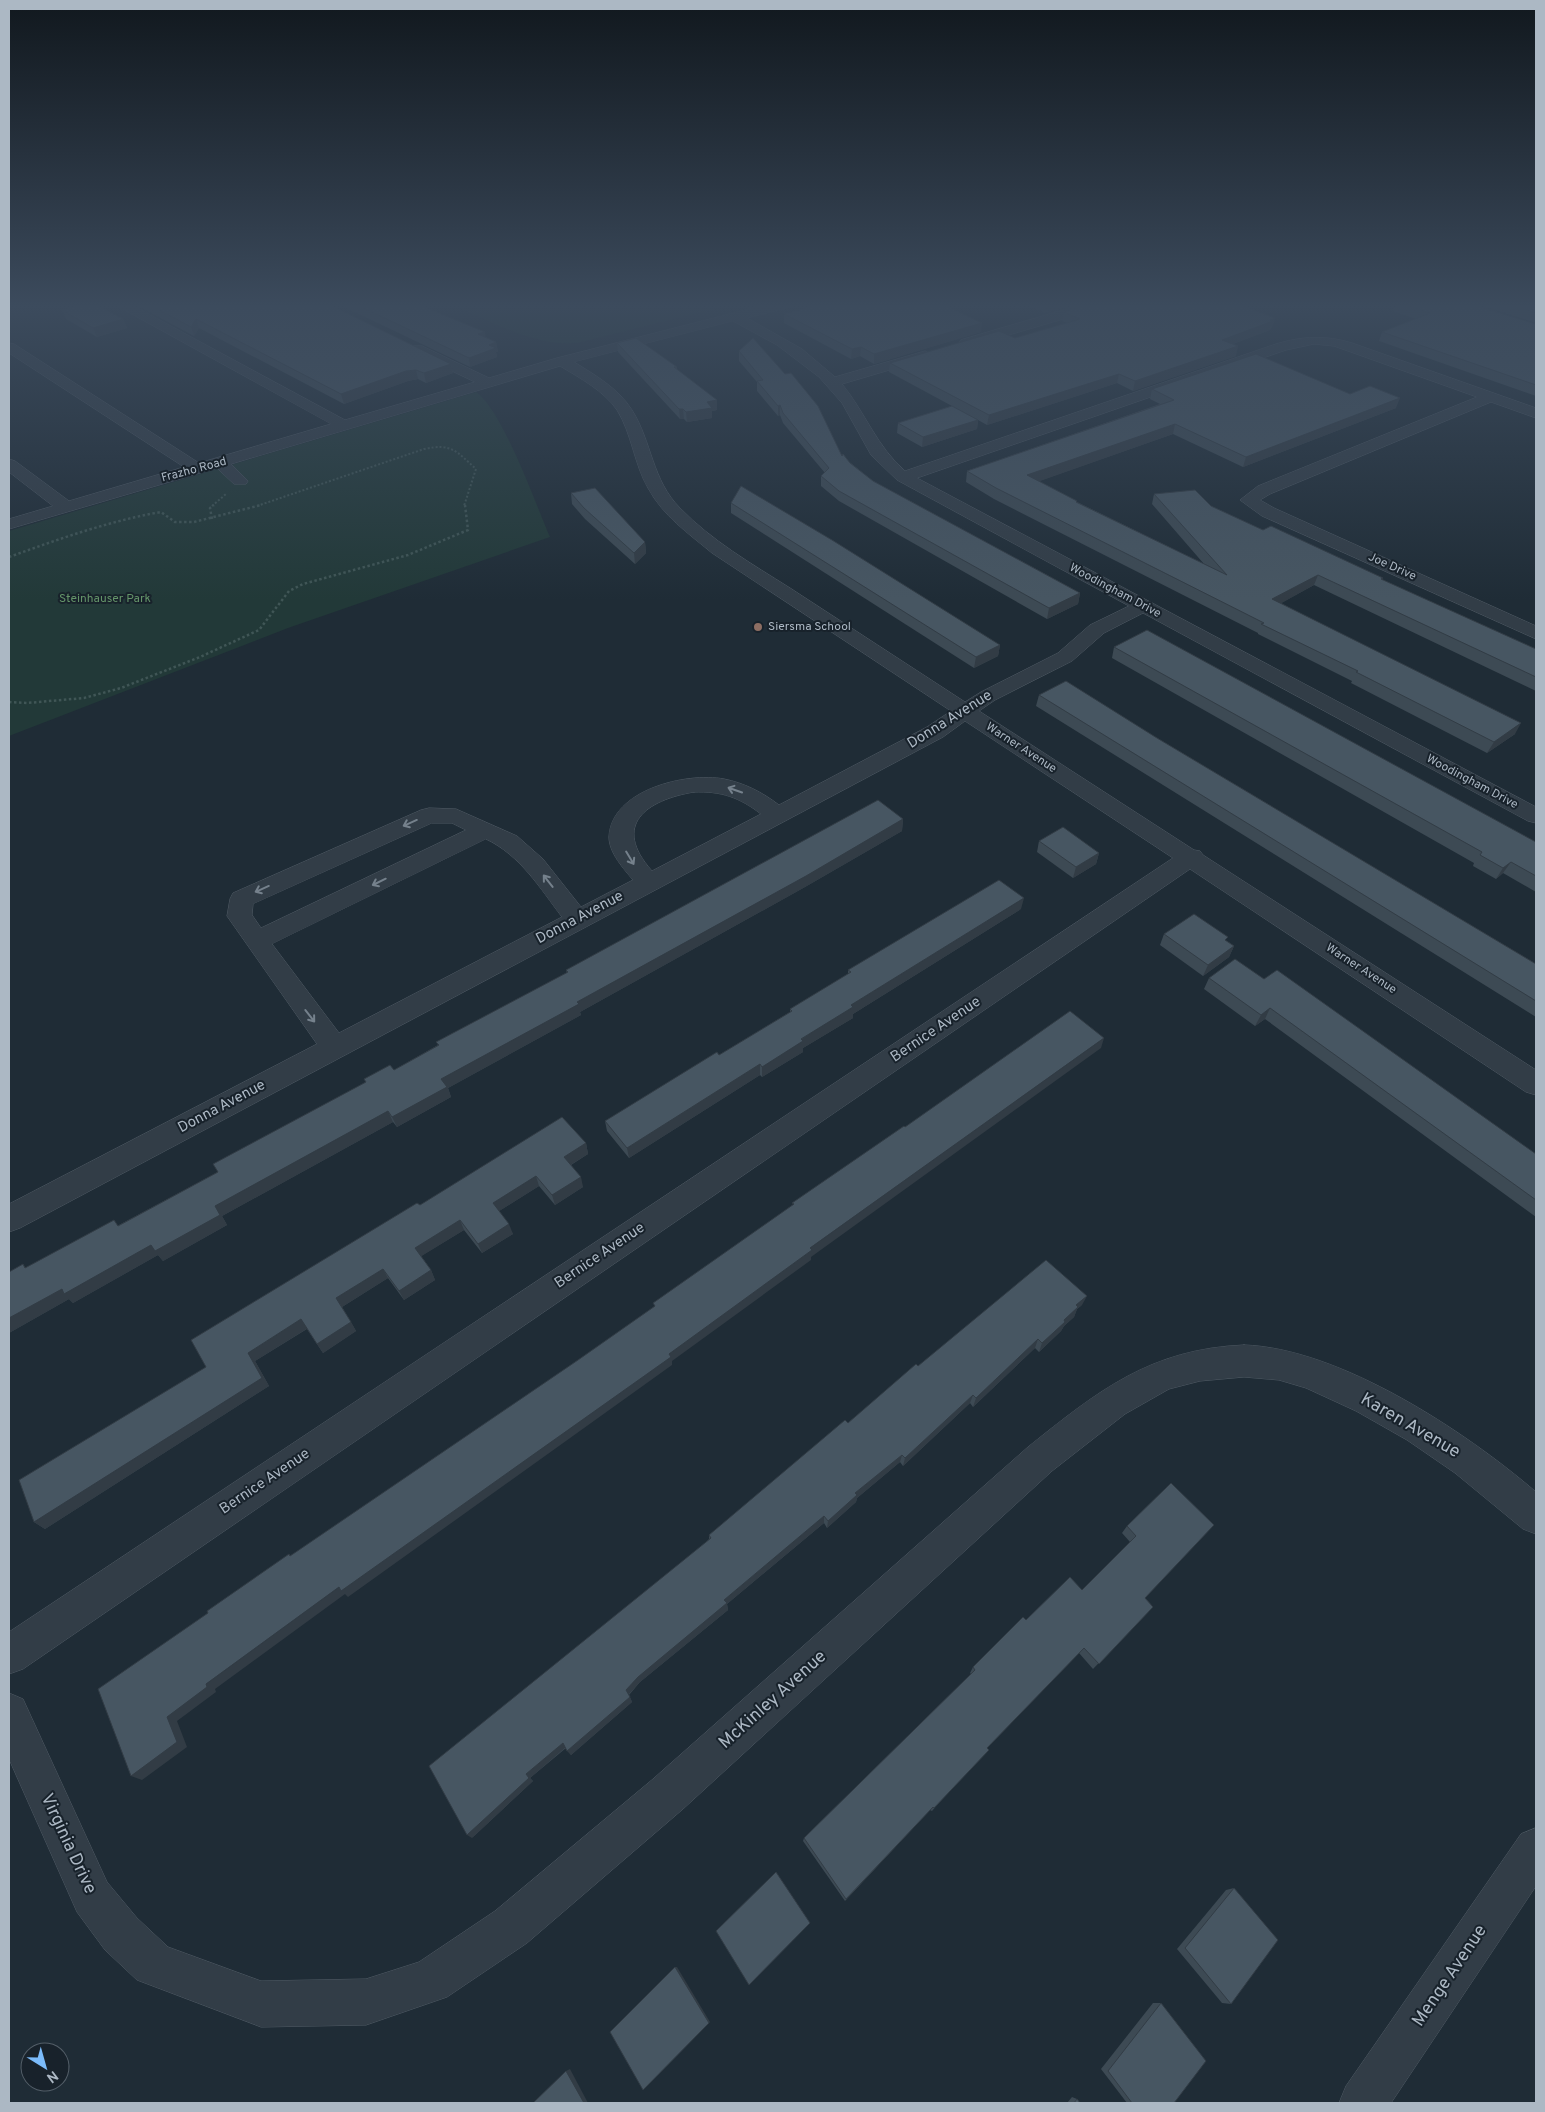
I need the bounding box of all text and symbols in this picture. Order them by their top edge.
street label: Frazho Road [160,454,228,486]
street label: Joe Drive [1365,549,1419,585]
street label: Woodingham Drive [1066,560,1164,622]
park label: Steinhauser Park [59,591,151,607]
place label: Siersma School [768,619,851,635]
marker: Siersma School [752,621,764,633]
street label: Donna Avenue [904,686,996,754]
street label: Warner Avenue [982,719,1060,777]
street label: Woodingham Drive [1423,751,1521,813]
one-way arrow [728,785,744,794]
one-way arrow [403,819,418,829]
one-way arrow [626,850,636,864]
one-way arrow [542,875,553,888]
one-way arrow [372,877,387,887]
one-way arrow [255,885,270,895]
street label: Donna Avenue [533,887,627,949]
street label: Warner Avenue [1322,940,1400,998]
street label: Bernice Avenue [887,993,985,1067]
one-way arrow [304,1009,315,1022]
street label: Donna Avenue [175,1076,269,1138]
street label: Bernice Avenue [551,1219,649,1293]
street label: Karen Avenue [1356,1388,1464,1464]
street label: Bernice Avenue [216,1445,314,1519]
street label: McKinley Avenue [714,1646,832,1754]
street label: Virginia Drive [35,1790,101,1898]
street label: Menge Avenue [1407,1921,1493,2031]
north arrow [20,2042,70,2092]
text: N [43,2066,61,2086]

